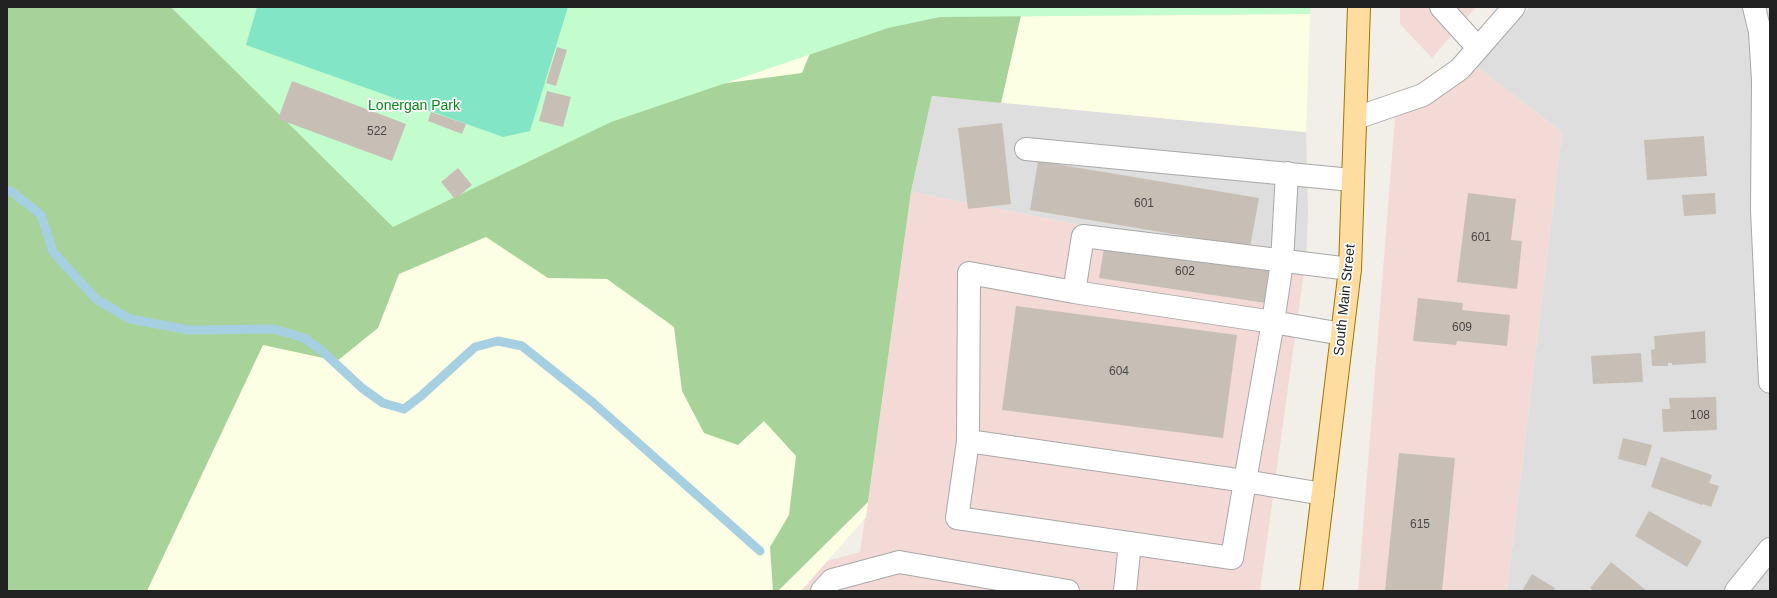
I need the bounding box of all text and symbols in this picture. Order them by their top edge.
park label: Lonergan Park [368,98,460,114]
house number: 522 [367,125,387,139]
house number: 601 [1134,197,1154,211]
house number: 601 [1471,231,1491,245]
street label: South Main Street [1331,243,1359,357]
house number: 602 [1175,265,1195,279]
house number: 609 [1452,321,1472,335]
house number: 604 [1109,365,1129,379]
house number: 108 [1690,409,1710,423]
house number: 615 [1410,518,1430,532]

